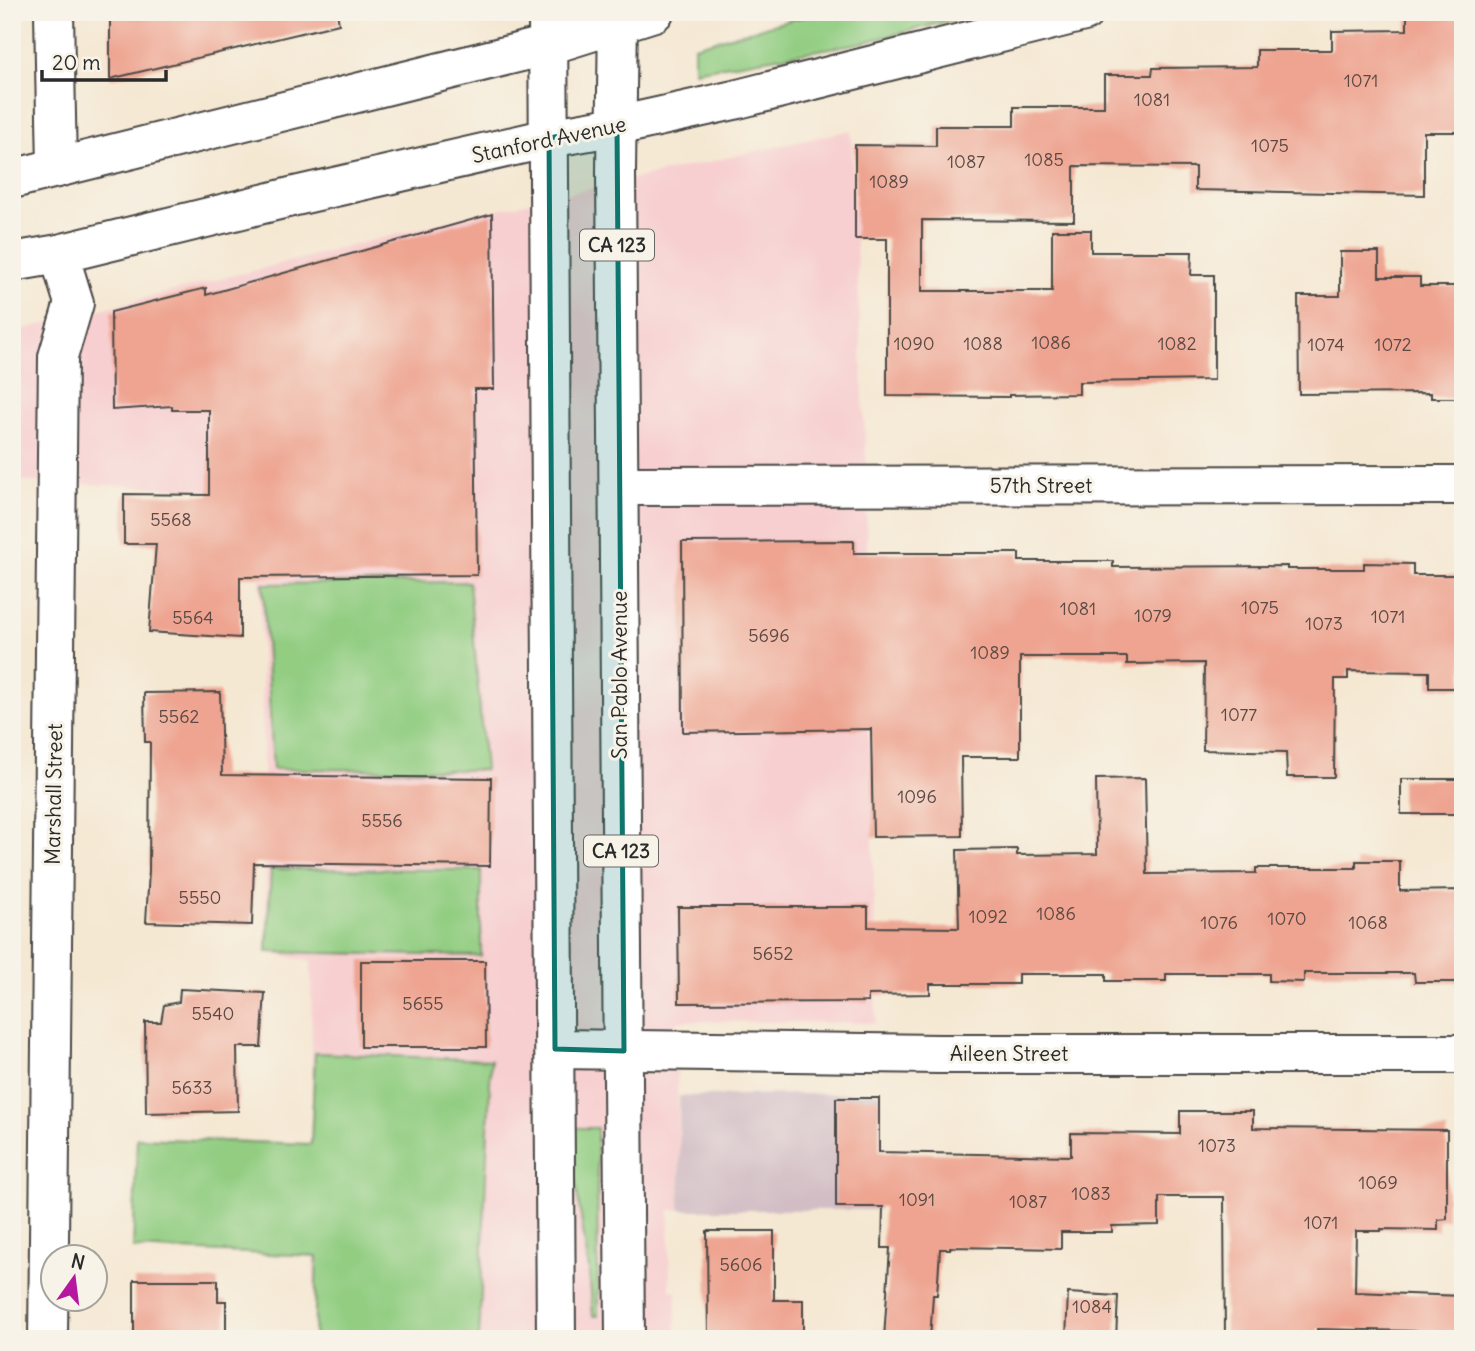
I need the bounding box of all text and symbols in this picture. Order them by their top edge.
scale bar [42,38,166,82]
text: 20 m [52,49,101,76]
house number: 1071 [1344,69,1378,92]
house number: 1081 [1134,88,1170,111]
street label: Stanford Avenue [469,110,628,169]
house number: 1075 [1251,134,1289,157]
house number: 1085 [1024,148,1064,171]
house number: 1087 [947,150,985,173]
house number: 1089 [869,170,909,193]
road number: CA 123 [580,230,654,260]
house number: 1086 [1031,331,1071,354]
house number: 1090 [893,332,935,355]
house number: 1088 [963,332,1003,355]
house number: 1082 [1157,332,1197,355]
house number: 1074 [1307,333,1345,356]
house number: 1072 [1374,333,1412,356]
street label: 57th Street [990,472,1092,499]
house number: 5568 [150,508,192,531]
street label: San Pablo Avenue [606,591,633,759]
house number: 1075 [1241,596,1279,619]
house number: 1081 [1060,597,1096,620]
house number: 1079 [1134,604,1172,627]
house number: 1071 [1371,605,1405,628]
house number: 5564 [172,606,214,629]
house number: 1073 [1305,612,1343,635]
house number: 5696 [748,624,790,647]
house number: 1089 [970,641,1010,664]
house number: 1077 [1221,703,1257,726]
house number: 5562 [159,705,200,728]
street label: Marshall Street [39,723,68,865]
house number: 1096 [897,785,937,808]
house number: 5556 [361,809,403,832]
road number: CA 123 [584,836,658,866]
house number: 5550 [179,886,221,909]
house number: 1086 [1036,902,1076,925]
house number: 1092 [968,905,1008,928]
house number: 1070 [1267,907,1307,930]
house number: 1076 [1200,911,1238,934]
house number: 1068 [1348,911,1388,934]
house number: 5652 [753,942,794,965]
house number: 5655 [402,992,444,1015]
house number: 5540 [192,1002,234,1025]
street label: Aileen Street [950,1040,1068,1067]
house number: 5633 [171,1076,213,1099]
house number: 1073 [1198,1134,1236,1157]
house number: 1069 [1358,1171,1398,1194]
house number: 1083 [1071,1182,1111,1205]
house number: 1091 [899,1188,935,1211]
house number: 1087 [1009,1190,1047,1213]
house number: 1071 [1304,1211,1338,1234]
north arrow [38,1242,108,1312]
text: N [69,1248,87,1275]
house number: 5606 [720,1253,762,1276]
house number: 1084 [1072,1295,1112,1318]

